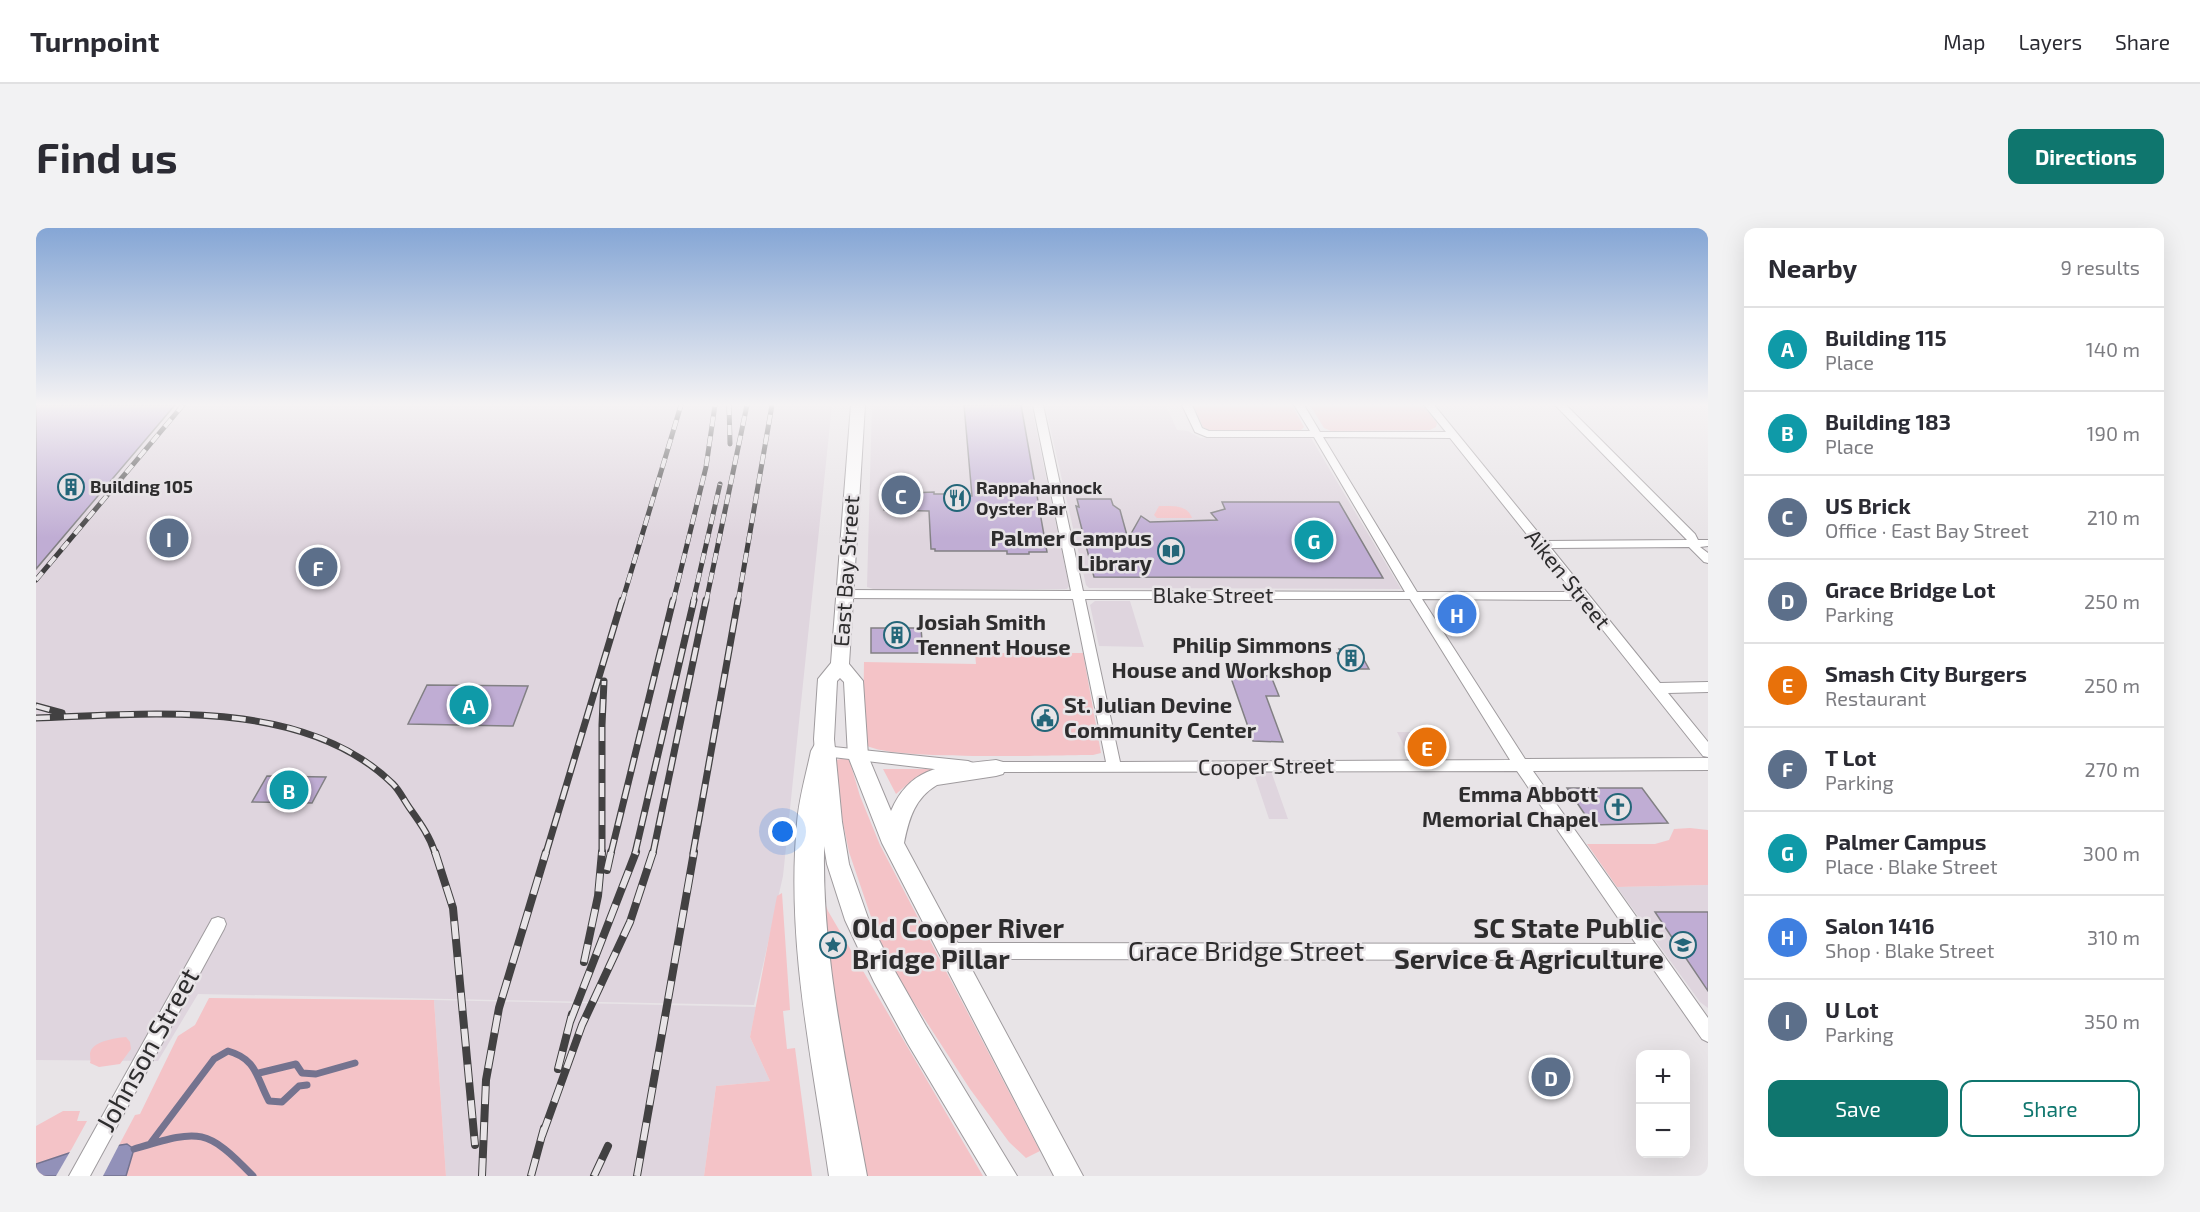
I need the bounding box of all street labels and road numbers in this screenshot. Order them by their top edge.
street label: East Bay Street [827,494,863,648]
street label: Aiken Street [1521,523,1617,633]
street label: Blake Street [1153,581,1273,607]
street label: Cooper Street [1198,751,1334,779]
street label: Grace Bridge Street [1128,934,1364,967]
street label: Johnson Street [88,962,204,1136]

